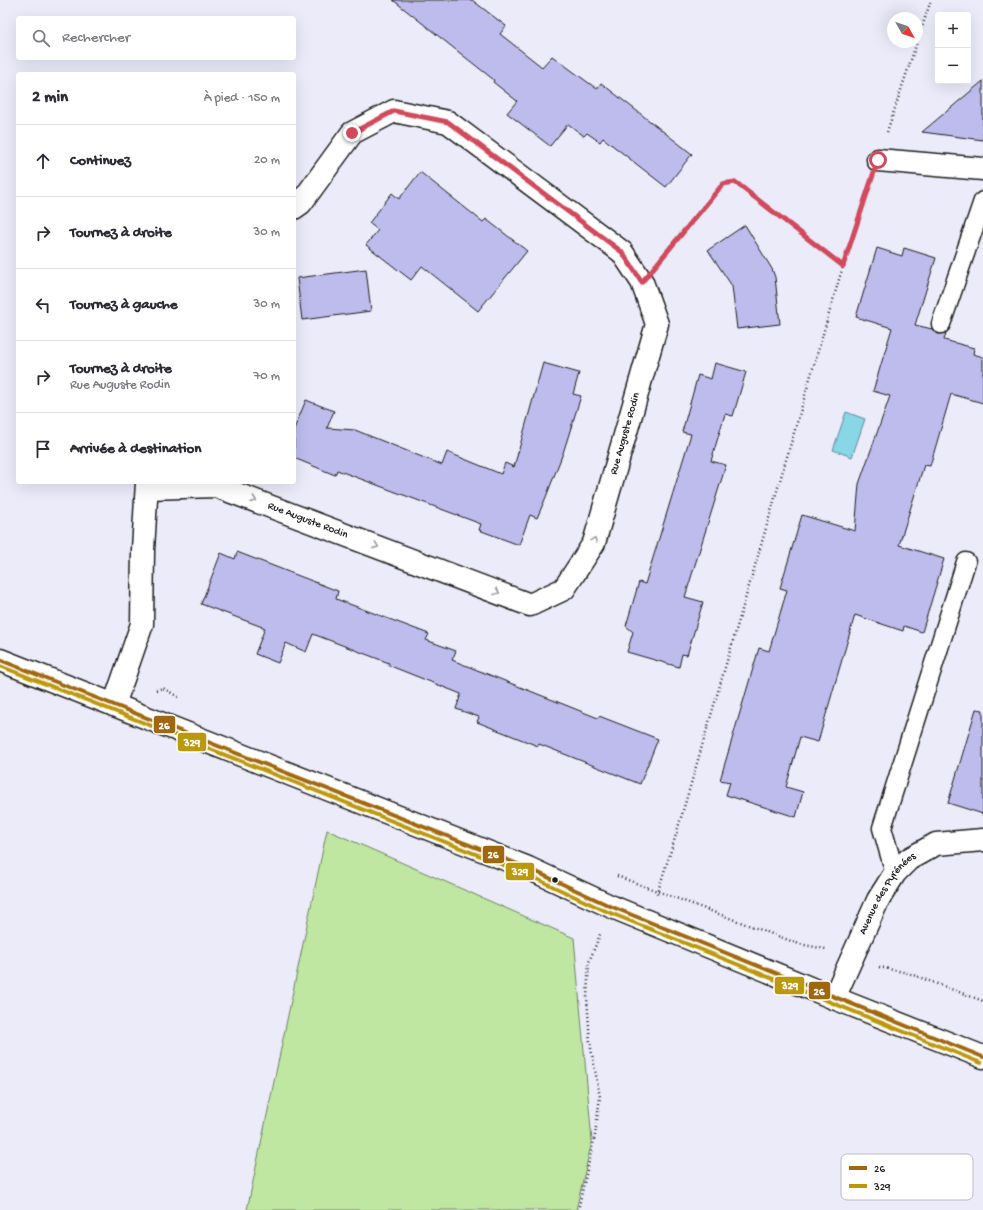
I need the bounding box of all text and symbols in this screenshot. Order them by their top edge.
north arrow [887,12,923,48]
map controls [935,12,971,84]
button: + [935,12,971,48]
search box [16,16,296,60]
icon: search [30,27,52,49]
text: Rechercher [62,29,130,47]
button: − [935,48,971,84]
text: 2 min [32,88,68,108]
text: À pied · 150 m [204,91,280,106]
route end [343,124,361,142]
icon: ahead [32,150,54,172]
route start [869,151,887,169]
text: Continuez [70,152,131,170]
text: 20 m [254,153,280,168]
icon: right [32,222,54,244]
text: Tournez à droite [70,224,172,242]
text: 30 m [254,225,280,240]
icon: left [32,294,54,316]
text: Tournez à gauche [70,296,178,314]
text: 30 m [254,297,280,312]
text: Tournez à droite [70,360,172,378]
icon: right [32,366,54,388]
text: 70 m [254,369,280,384]
text: Rue Auguste Rodin [70,378,170,393]
street label: Rue Auguste Rodin [608,391,643,476]
icon: arrive [32,438,54,460]
text: Arrivée à destination [70,440,201,458]
one-way arrow [251,496,258,504]
street label: Rue Auguste Rodin [266,500,350,542]
one-way arrow [590,537,598,544]
one-way arrow [372,542,379,550]
one-way arrow [494,588,501,596]
line badge: 26 [153,715,176,734]
text: 26 [159,721,170,733]
line badge: 329 [177,732,207,752]
text: 329 [183,738,201,750]
line badge: 26 [482,845,505,864]
text: 26 [488,850,499,862]
street label: Avenue des Pyrénées [857,850,919,937]
line badge: 329 [505,862,535,881]
text: 329 [511,867,529,879]
unlabelled marker [550,875,560,885]
line badge: 329 [774,976,805,995]
text: 329 [781,981,799,993]
line badge: 26 [808,981,831,1000]
text: 26 [814,987,825,999]
legend [841,1154,973,1200]
text: 26 [874,1164,885,1176]
text: 329 [873,1182,891,1194]

